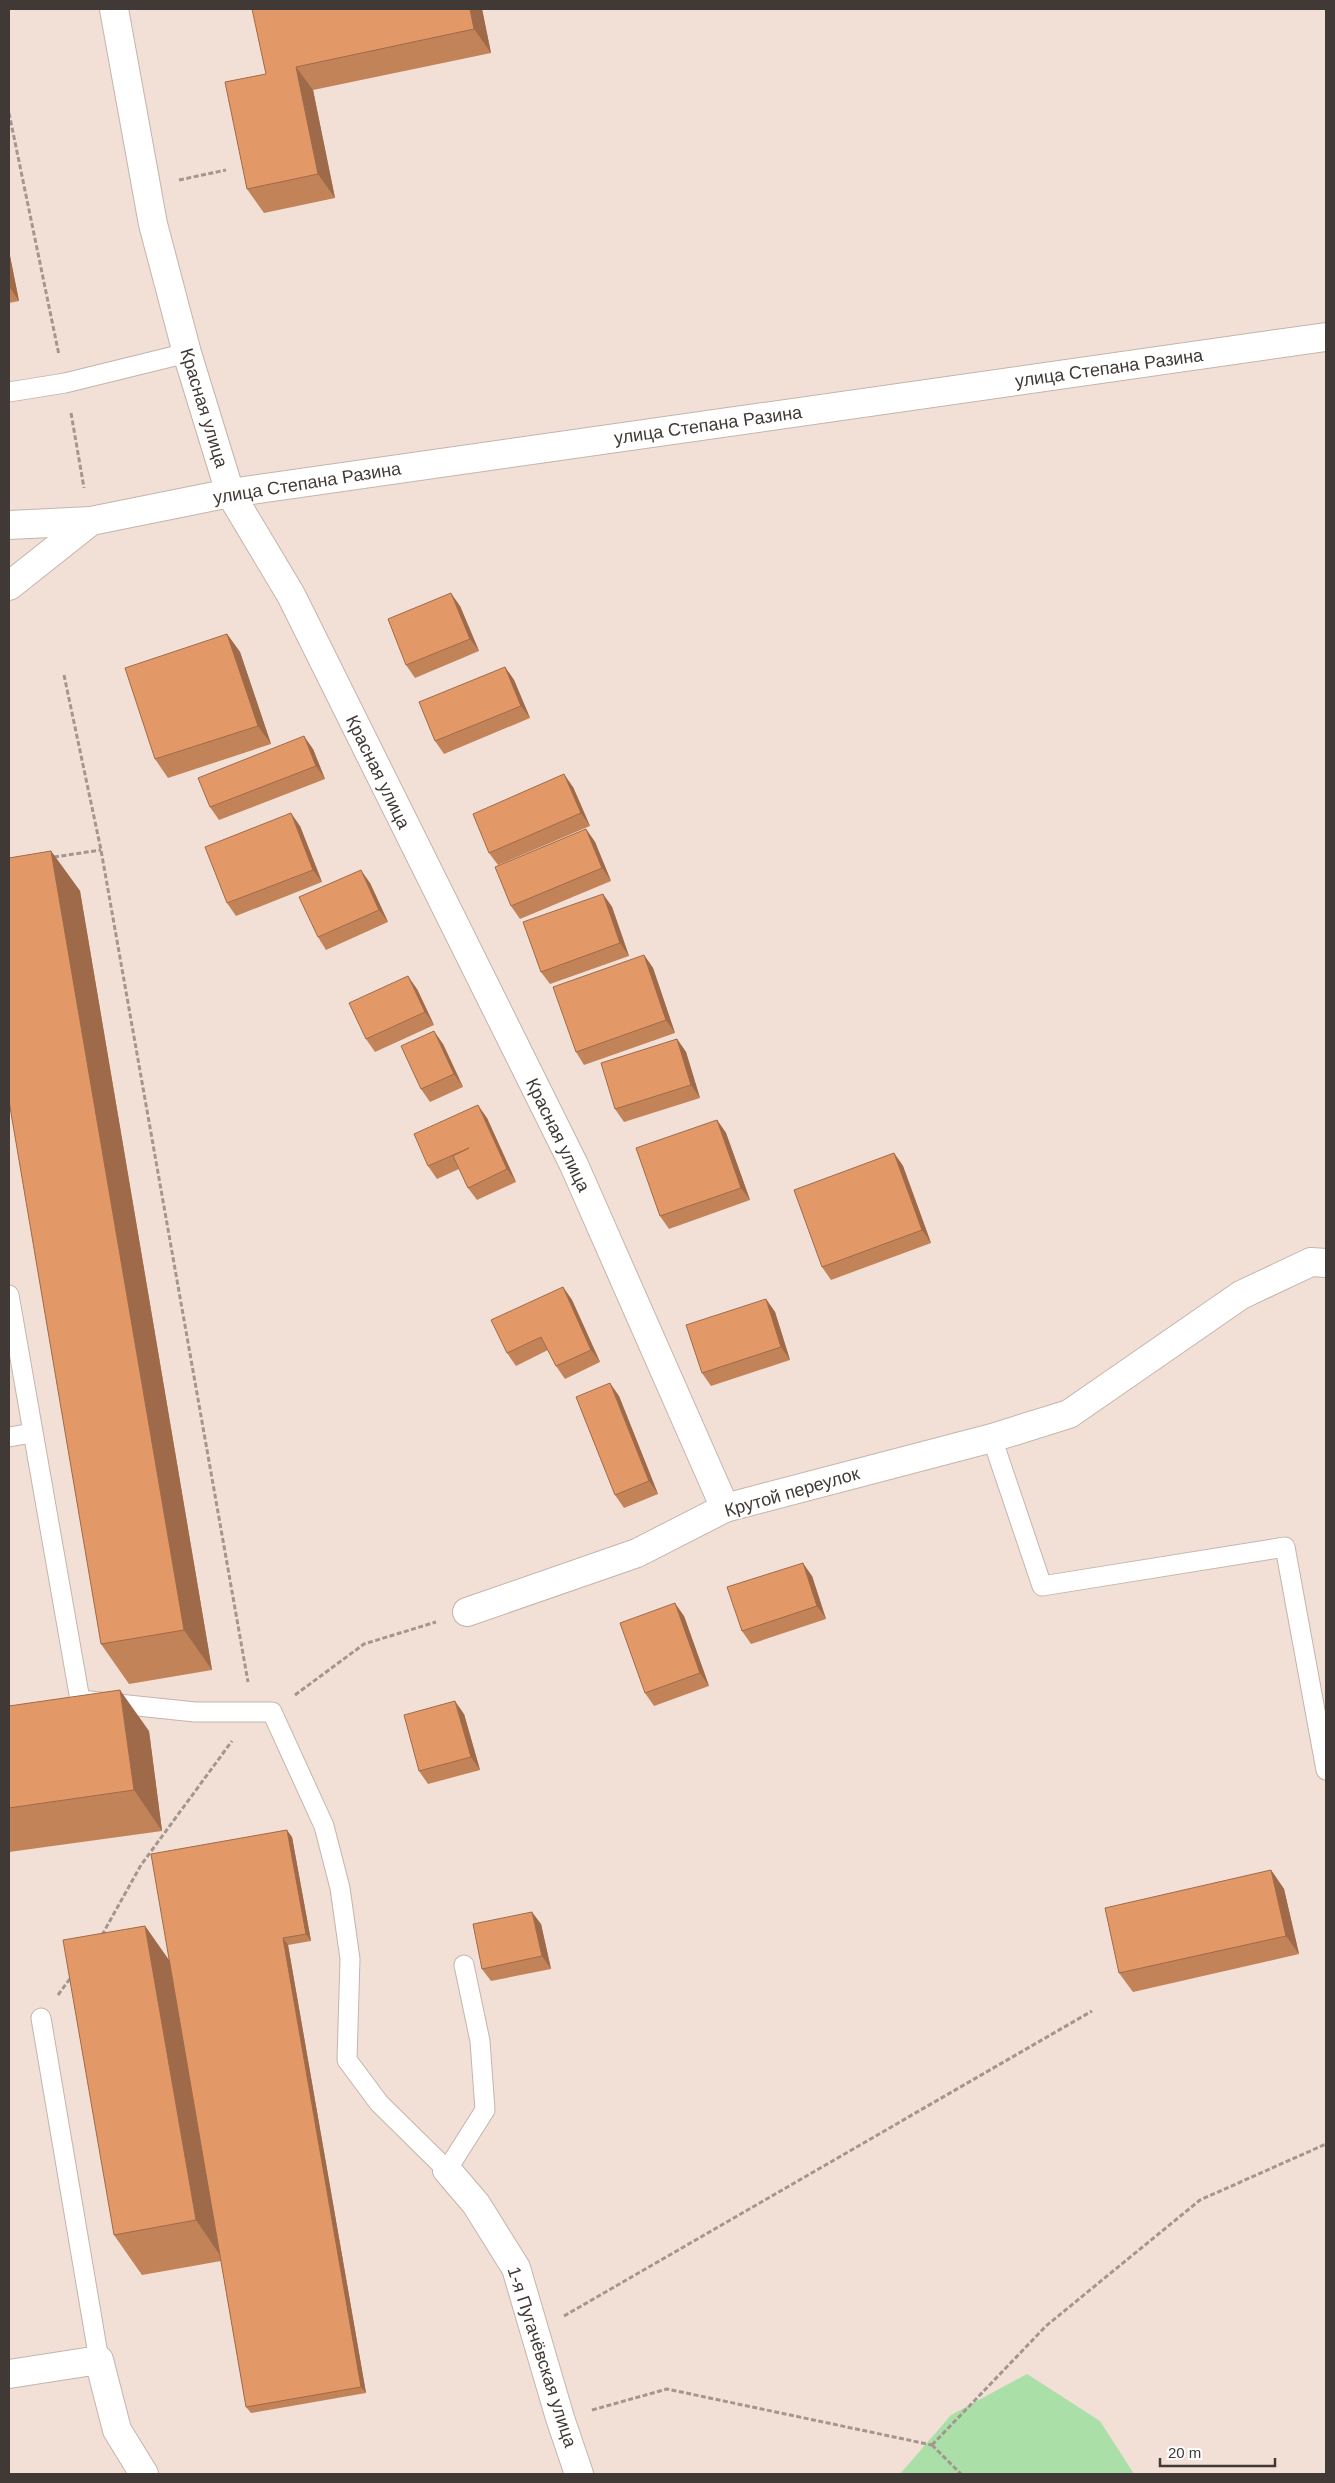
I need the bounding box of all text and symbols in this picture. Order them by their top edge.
street label: улица Степана Разина [1014,345,1205,391]
street label: Красная улица [176,346,232,471]
street label: улица Степана Разина [613,402,804,448]
street label: улица Степана Разина [212,458,403,508]
street label: Красная улица [342,712,415,833]
street label: Красная улица [522,1075,595,1196]
street label: Крутой переулок [722,1463,862,1521]
street label: 1-я Пугачёвская улица [503,2264,581,2451]
scale bar [1160,2436,1275,2468]
text: 20 m [1168,2444,1201,2461]

